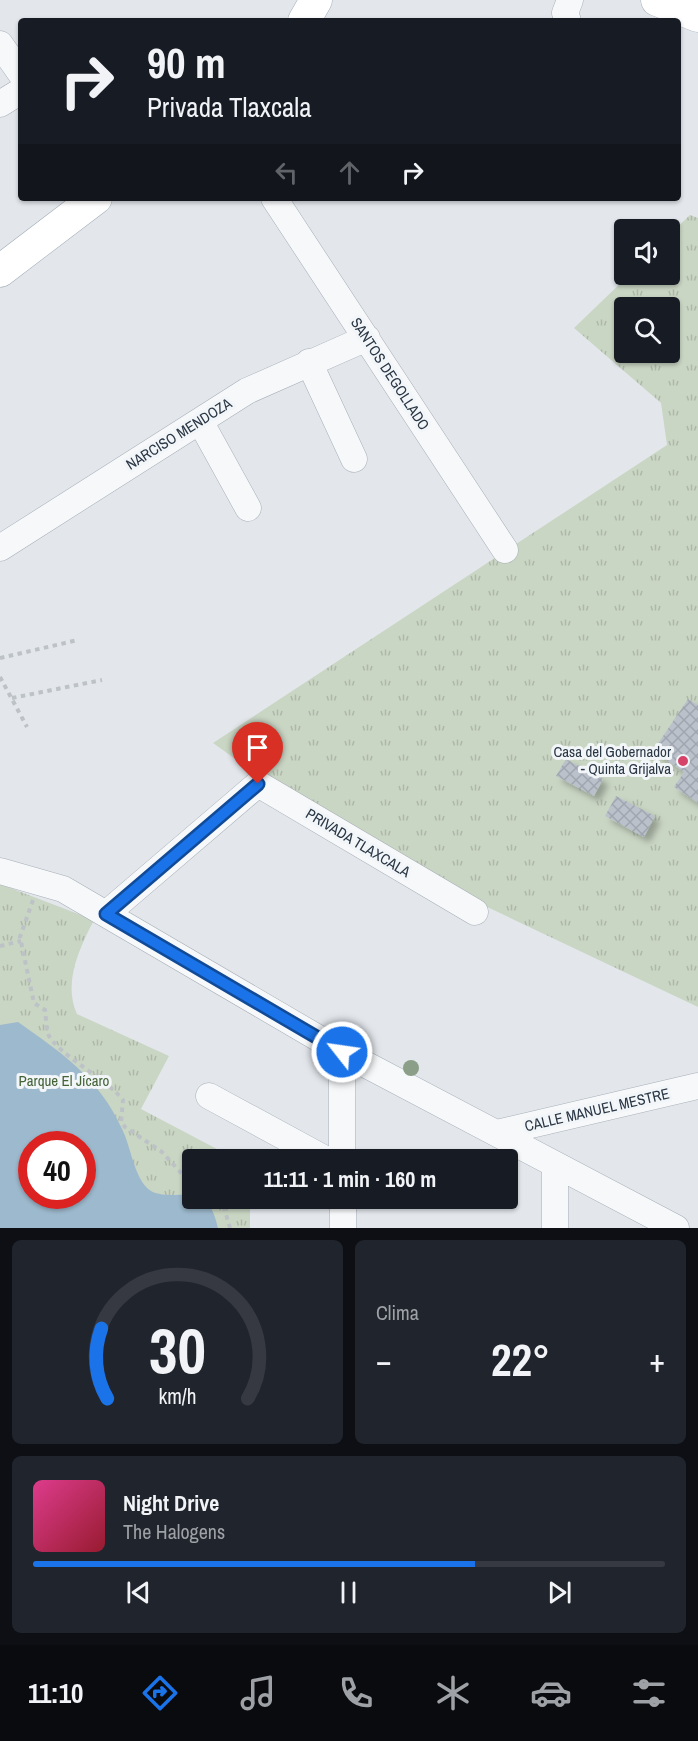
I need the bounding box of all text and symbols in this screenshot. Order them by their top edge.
text: 90 m [147,35,226,91]
icon: right [48,42,126,120]
text: Privada Tlaxcala [147,89,312,125]
icon: left [270,156,303,189]
icon: ahead [333,156,366,189]
icon: right [396,156,429,189]
map controls [614,219,680,363]
button: sound [614,219,680,285]
button: search [614,297,680,363]
street label: SANTOS DEGOLLADO [346,313,435,434]
street label: NARCISO MENDOZA [122,392,236,475]
pin [232,722,283,784]
icon: arrive [241,731,274,764]
place label: Casa del Gobernador - Quinta Grijalva [553,741,671,779]
marker: Casa del Gobernador - Quinta Grijalva [676,754,690,768]
street label: PRIVADA TLAXCALA [302,803,415,883]
position arrow [310,1020,374,1084]
park label: Parque El Jícaro [19,1070,110,1091]
street label: CALLE MANUEL MESTRE [522,1083,671,1136]
speed limit sign: 40 [18,1131,96,1209]
text: 11:11 · 1 min · 160 m [264,1164,436,1194]
text: Clima [376,1299,419,1326]
text: 30 [149,1308,206,1392]
text: 22° [491,1329,550,1390]
text: − [376,1338,392,1382]
text: + [649,1338,665,1382]
text: km/h [158,1382,197,1411]
text: Night Drive [123,1488,219,1518]
text: The Halogens [123,1518,225,1545]
icon: previous [122,1576,155,1609]
icon: pause [332,1576,365,1609]
icon: next [543,1576,576,1609]
icon: directions [139,1672,181,1714]
icon: music [237,1672,279,1714]
icon: phone [335,1672,377,1714]
icon: climate [432,1672,474,1714]
icon: car [530,1672,572,1714]
icon: filters [628,1672,670,1714]
text: 11:10 [28,1675,83,1711]

